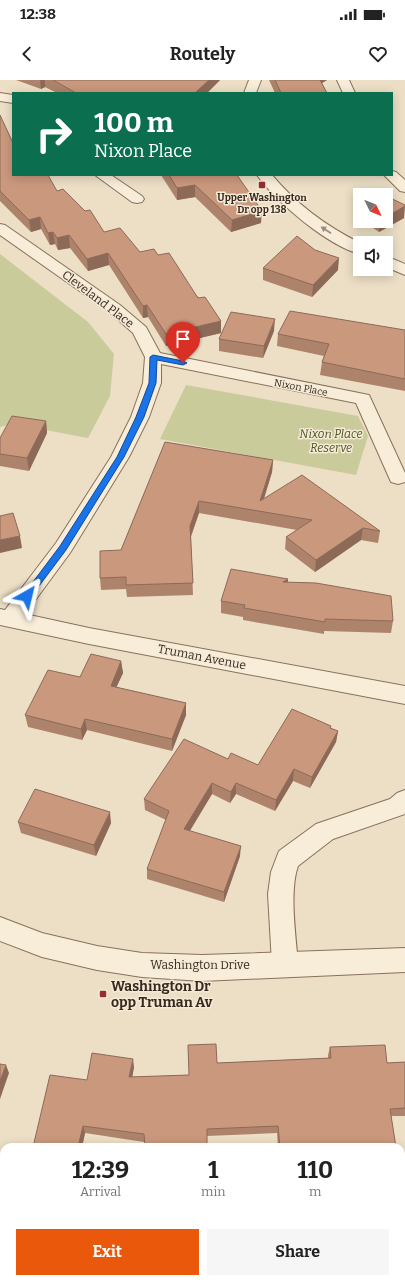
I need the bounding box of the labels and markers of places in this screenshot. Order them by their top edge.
marker: Upper Washington Dr opp 138 [257,180,267,190]
place label: Upper Washington Dr opp 138 [217,192,307,216]
pin [166,322,200,363]
place label: Washington Dr opp Truman Av [111,978,213,1011]
marker: Washington Dr opp Truman Av [98,989,108,999]

